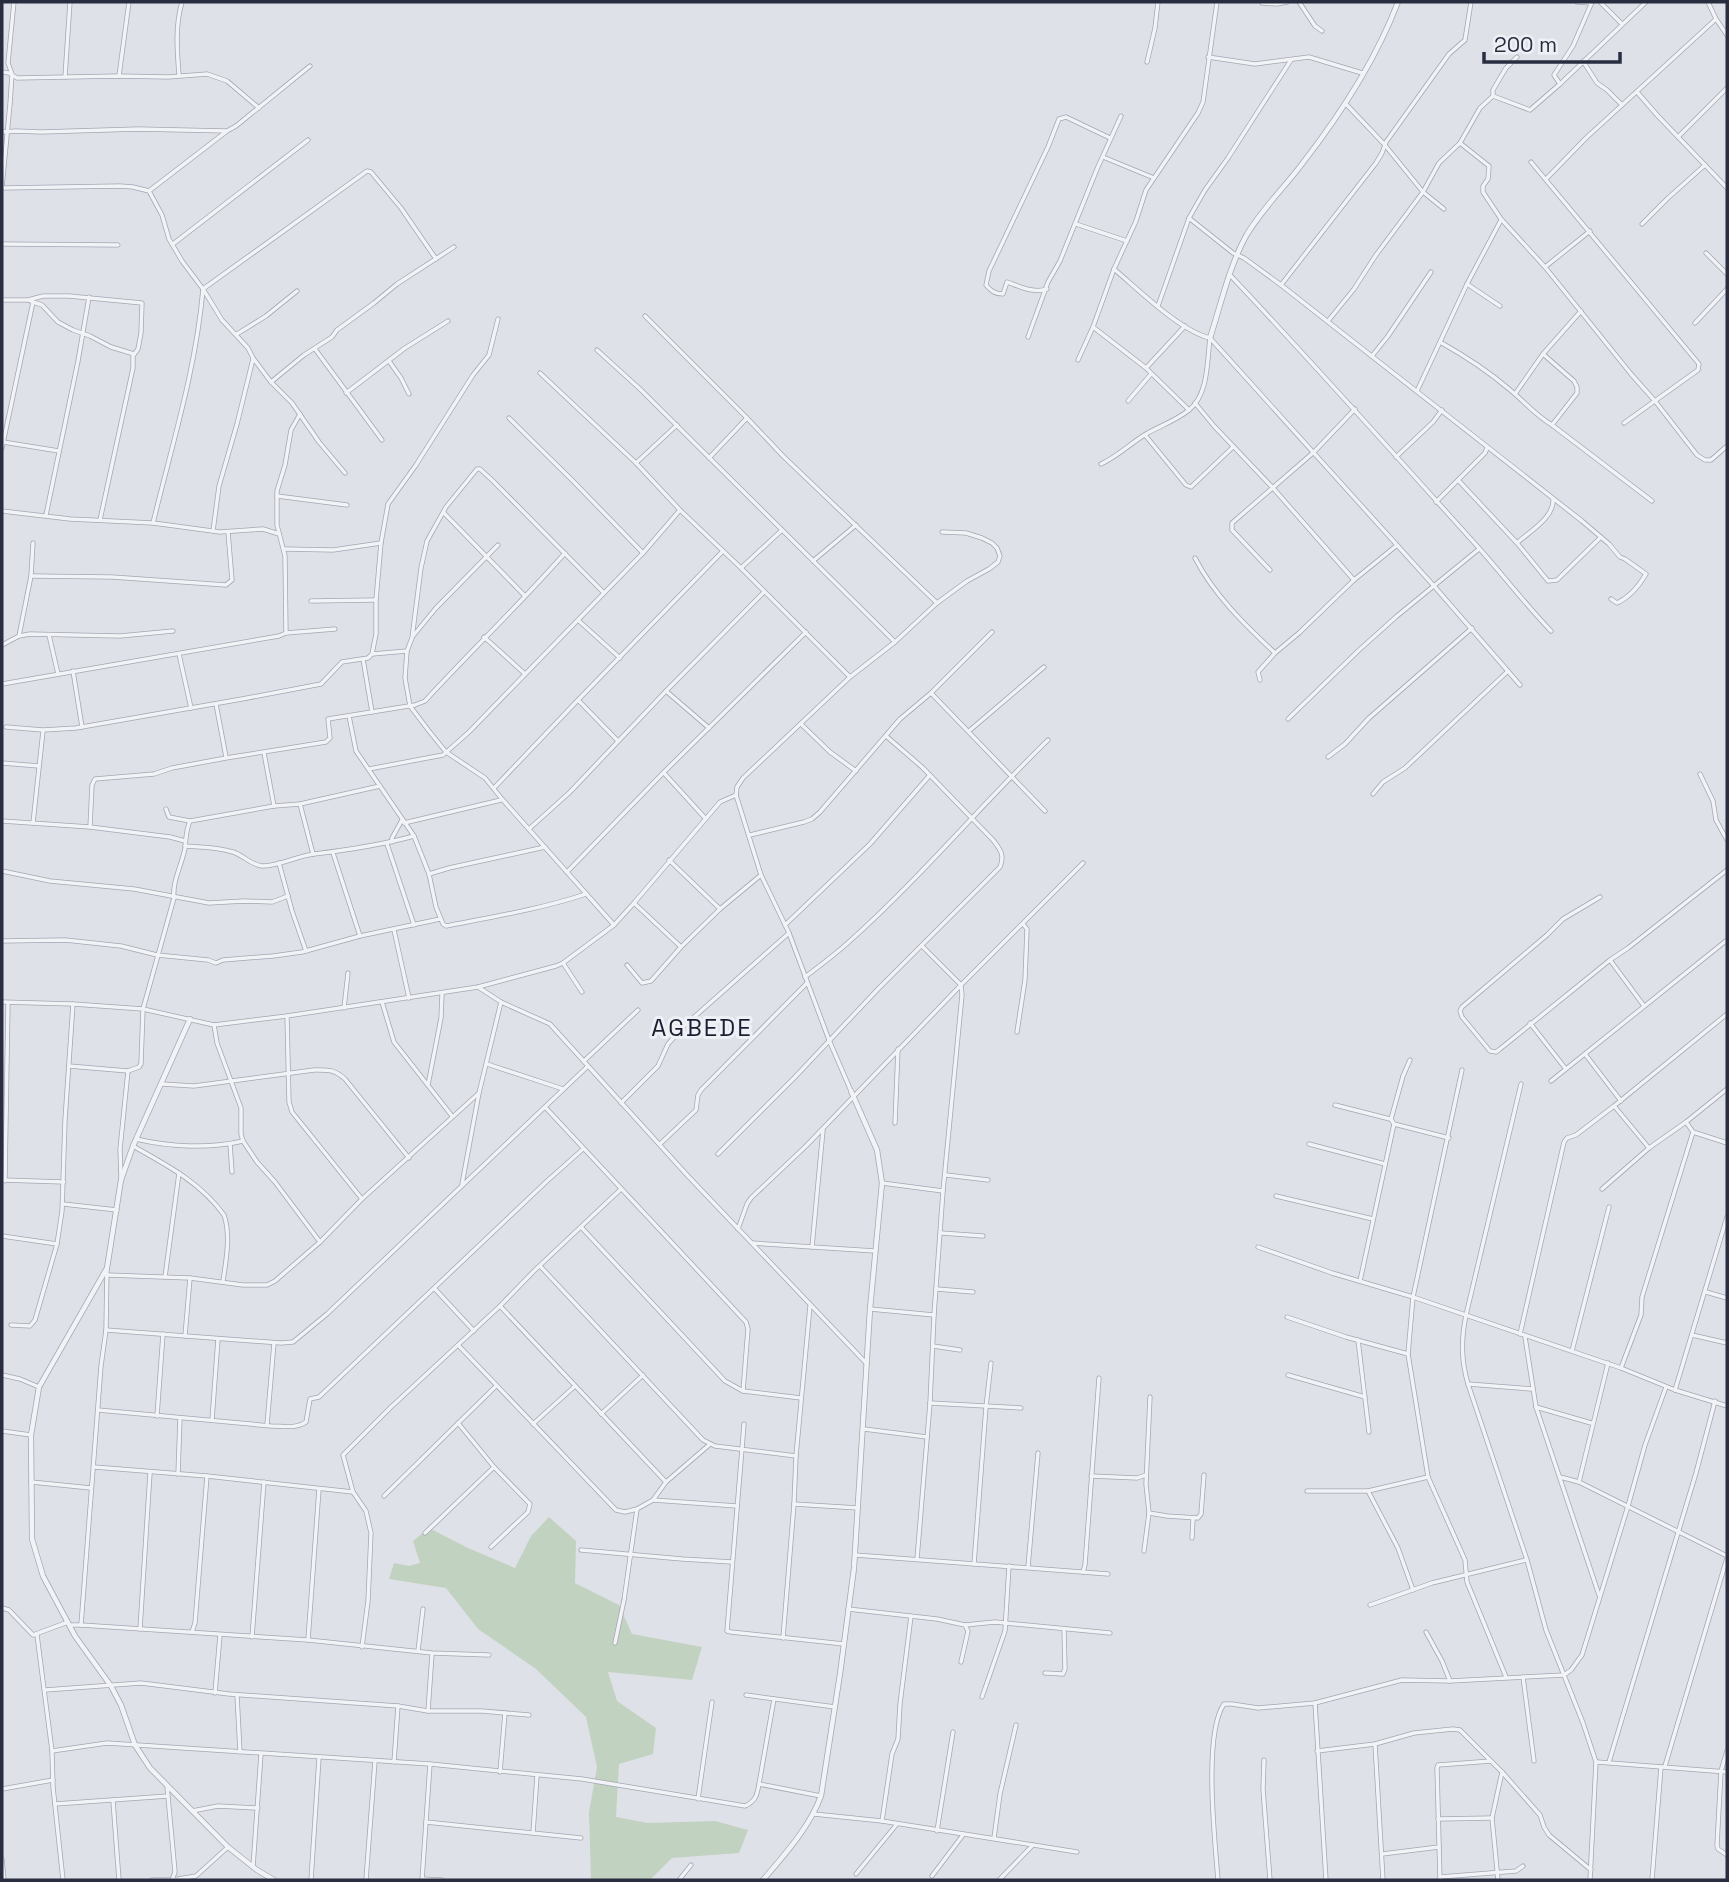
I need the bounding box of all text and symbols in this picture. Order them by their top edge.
scale bar [1484,21,1620,65]
text: 200 m [1494,31,1557,58]
district label: AGBEDE [651,1012,753,1043]

